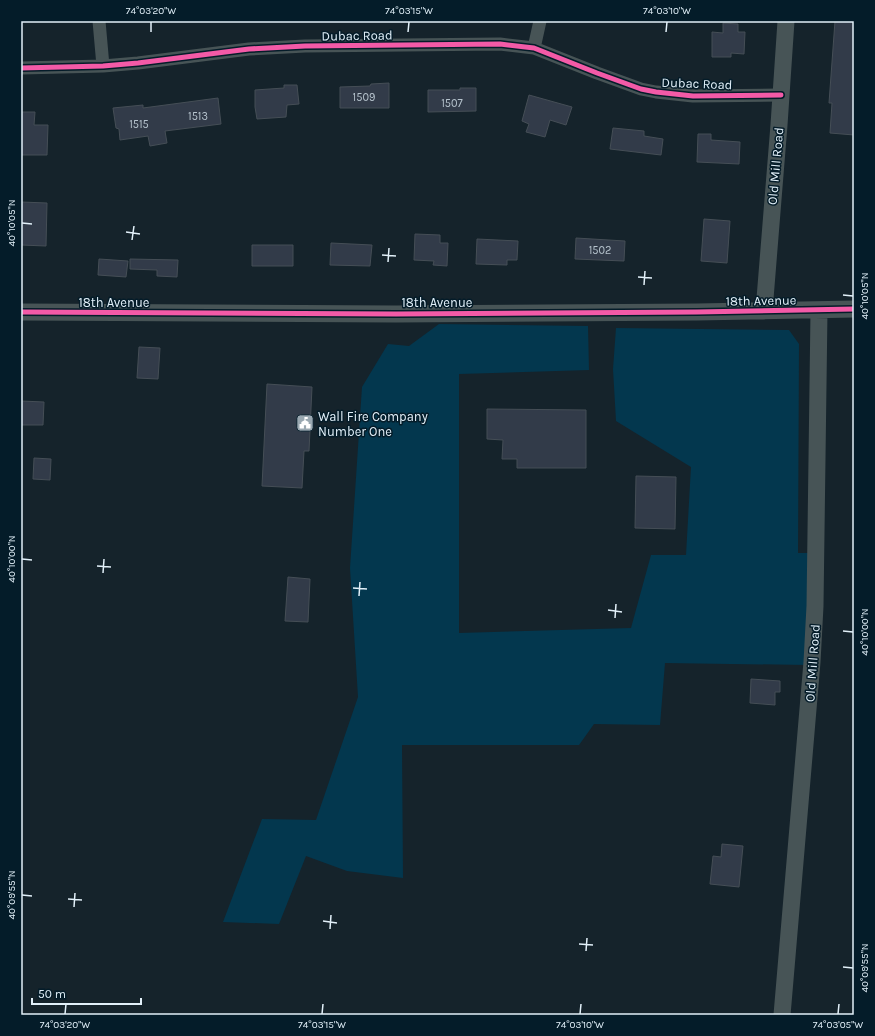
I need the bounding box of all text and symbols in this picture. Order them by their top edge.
text: 74°03'20"W [126,5,176,17]
text: 74°03'15"W [385,5,433,17]
text: 74°03'10"W [643,5,691,17]
street label: Dubac Road [321,27,393,44]
street label: Dubac Road [661,75,733,92]
house number: 1509 [353,91,375,104]
house number: 1507 [441,97,463,110]
house number: 1513 [188,110,208,123]
house number: 1515 [129,118,149,131]
street label: Old Mill Road [765,127,786,206]
text: 40°10'05"N [6,200,18,247]
house number: 1502 [589,244,611,257]
text: 40°10'05"N [859,273,871,320]
street label: 18th Avenue [725,292,797,309]
street label: 18th Avenue [79,295,150,310]
street label: 18th Avenue [402,295,473,310]
place label: Wall Fire Company Number One [318,409,428,439]
public building icon: Wall Fire Company Number One [295,413,315,433]
text: 40°10'00"N [6,535,18,583]
text: 40°10'00"N [859,608,871,656]
street label: Old Mill Road [802,624,823,702]
text: 40°09'55"N [6,870,18,920]
text: 40°09'55"N [859,943,871,993]
scale bar [32,980,141,1006]
text: 50 m [38,987,66,1001]
text: 74°03'20"W [40,1019,90,1031]
text: 74°03'15"W [298,1019,346,1031]
text: 74°03'10"W [556,1019,604,1031]
text: 74°03'05"W [813,1019,863,1031]

